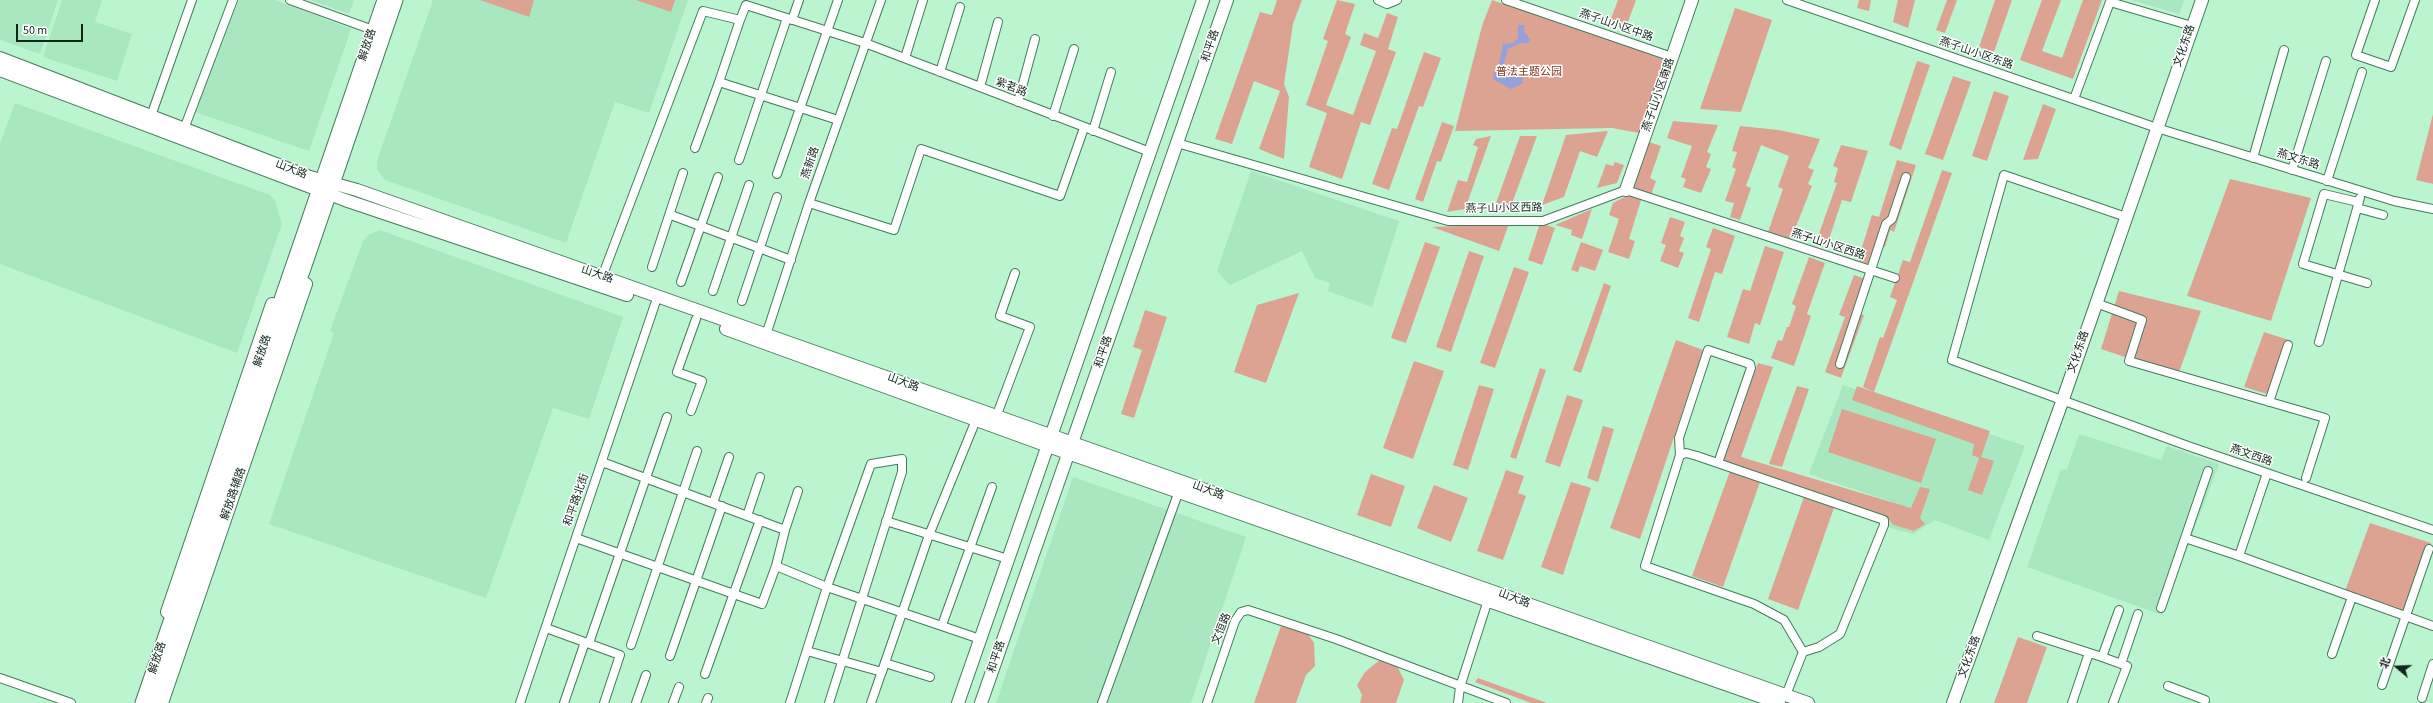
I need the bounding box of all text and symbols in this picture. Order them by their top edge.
street label: 燕子山小区中路 [1577,7,1655,45]
scale bar [18,16,85,42]
text: 50 m [23,22,47,39]
street label: 文化东路 [2172,23,2198,69]
street label: 解放路 [356,27,380,63]
street label: 和平路 [1199,28,1223,64]
street label: 燕子山小区东路 [1937,35,2015,73]
street label: 燕子山小区南路 [1640,56,1678,134]
park label: 普法主题公园 [1496,66,1562,80]
street label: 紫茗路 [993,76,1029,100]
street label: 燕新路 [799,145,823,181]
street label: 燕文东路 [2275,147,2321,173]
street label: 山大路 [273,158,309,182]
street label: 燕子山小区西路 [1465,202,1543,216]
street label: 燕子山小区西路 [1789,227,1867,263]
street label: 山大路 [579,263,615,287]
street label: 文化东路 [2066,329,2092,375]
street label: 解放路 [251,333,275,369]
street label: 和平路 [1092,334,1116,370]
street label: 山大路 [885,371,921,395]
street label: 燕文西路 [2228,443,2274,469]
street label: 解放路辅路 [219,466,249,522]
street label: 和平路北街 [562,472,592,528]
street label: 山大路 [1190,479,1226,503]
street label: 山大路 [1496,587,1532,611]
street label: 文恒路 [1210,611,1234,647]
street label: 文化东路 [1956,634,1984,680]
street label: 和平路 [985,639,1009,675]
street label: 解放路 [146,640,170,676]
north arrow [2377,647,2417,687]
text: 北 [2376,655,2394,671]

